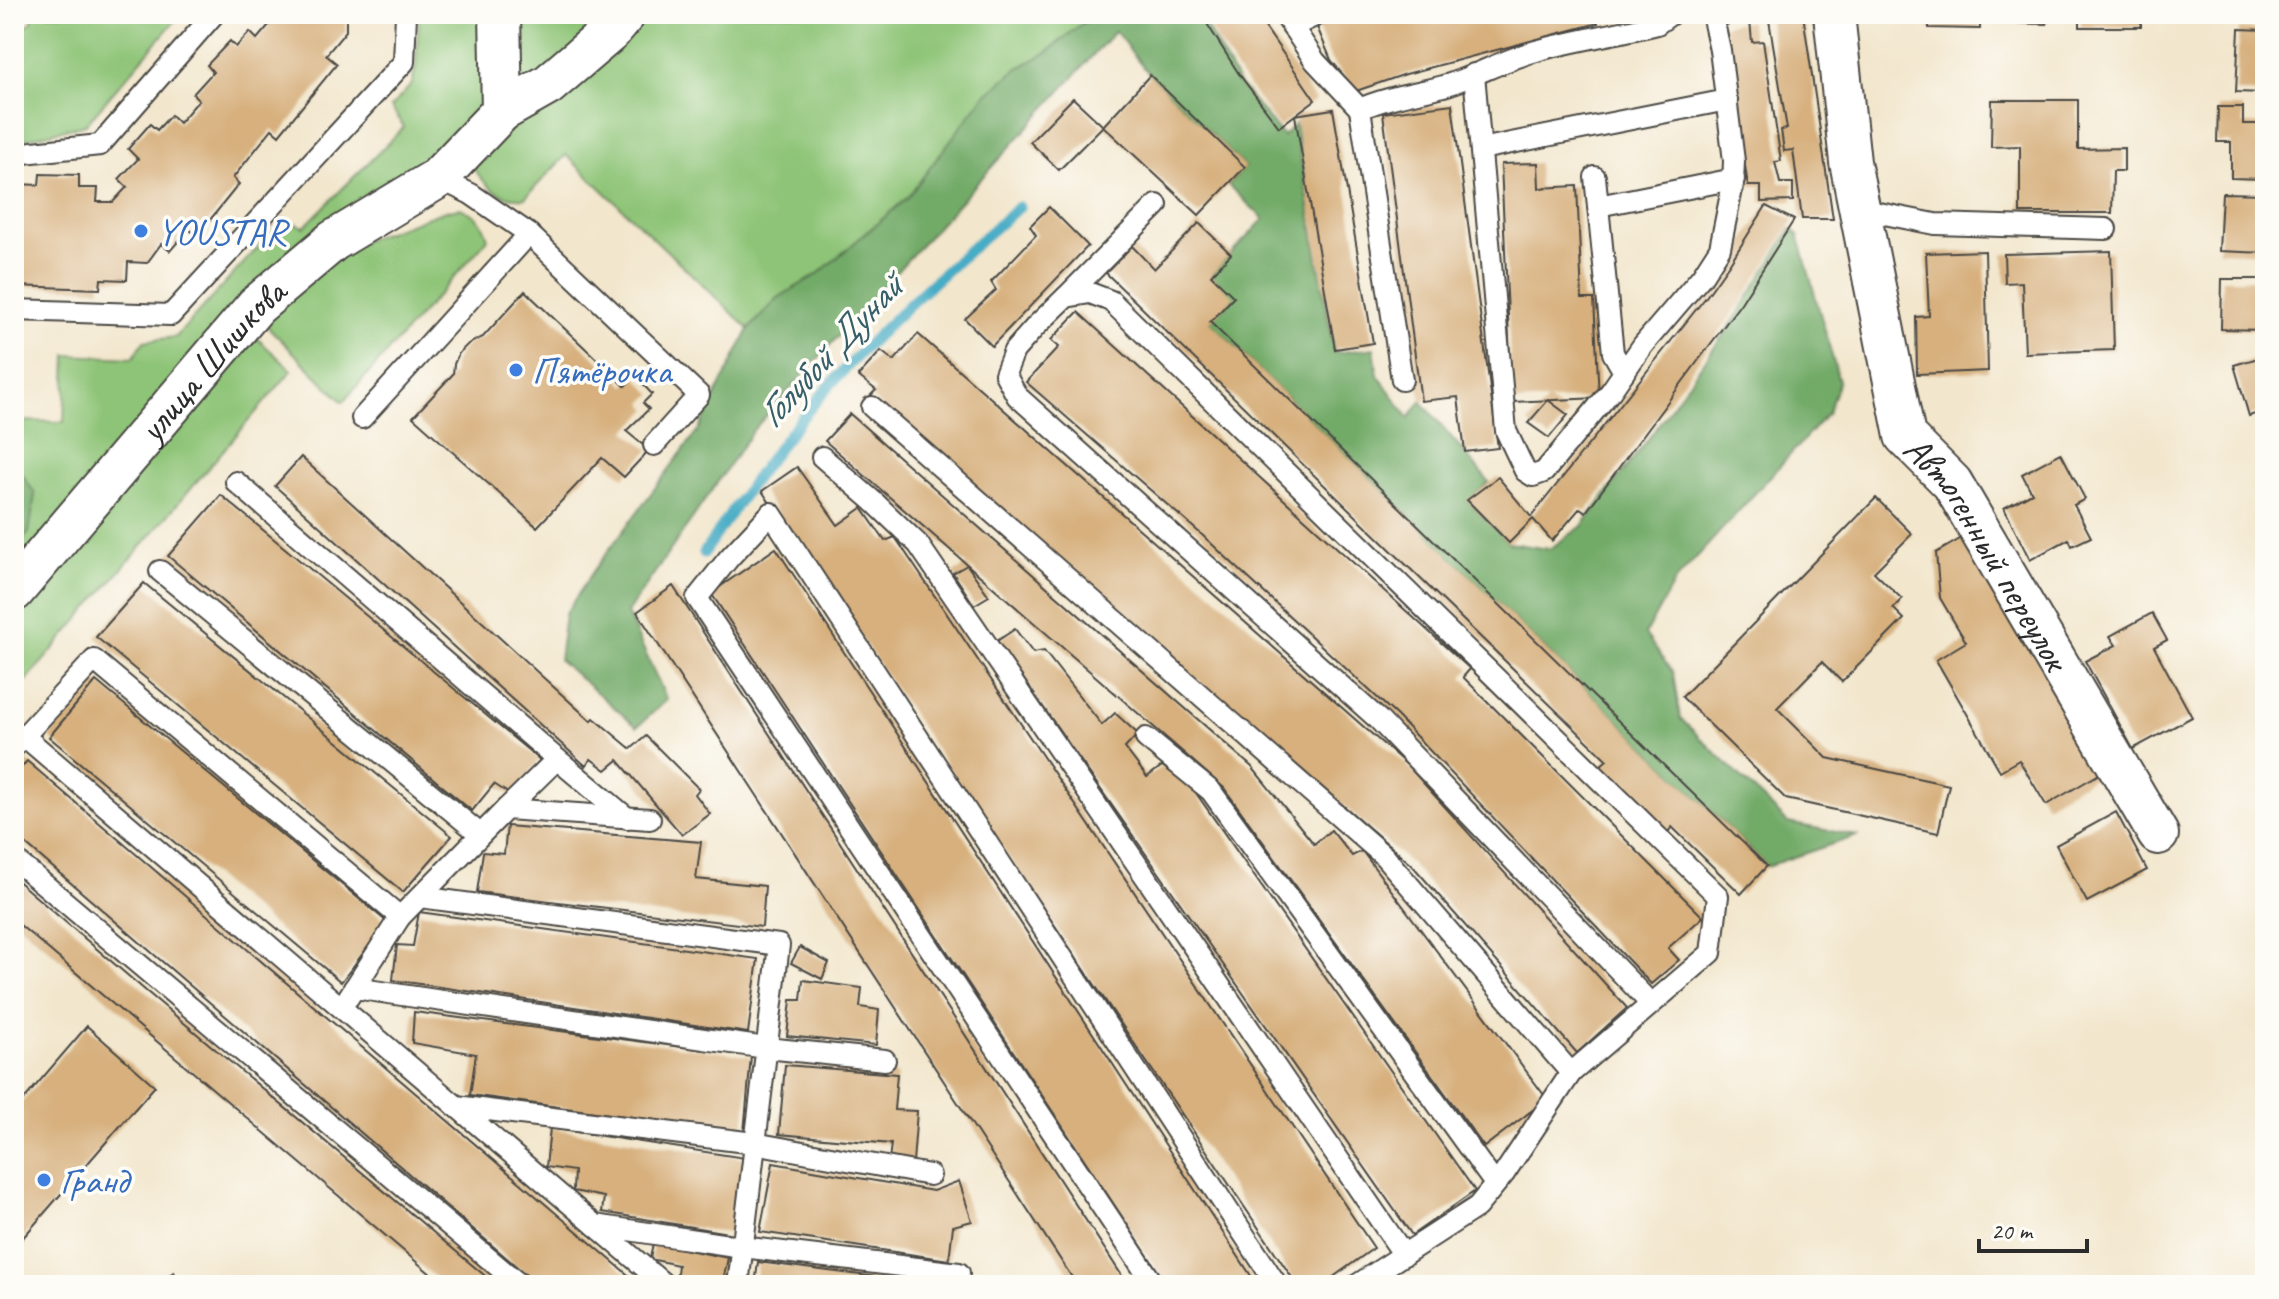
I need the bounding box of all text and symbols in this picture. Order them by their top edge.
place label: YOUSTAR [157,208,291,255]
marker: YOUSTAR [132,222,150,240]
water label: Голубой Дунай [746,258,918,438]
street label: улица Шишкова [127,266,298,453]
place label: Пятёрочка [532,347,674,394]
marker: Пятёрочка [507,361,525,379]
street label: Автогенный переулок [1894,425,2082,682]
place label: Гранд [60,1157,132,1204]
marker: Гранд [35,1171,53,1189]
scale bar [1979,1203,2087,1253]
text: 20 m [1991,1216,2034,1246]

